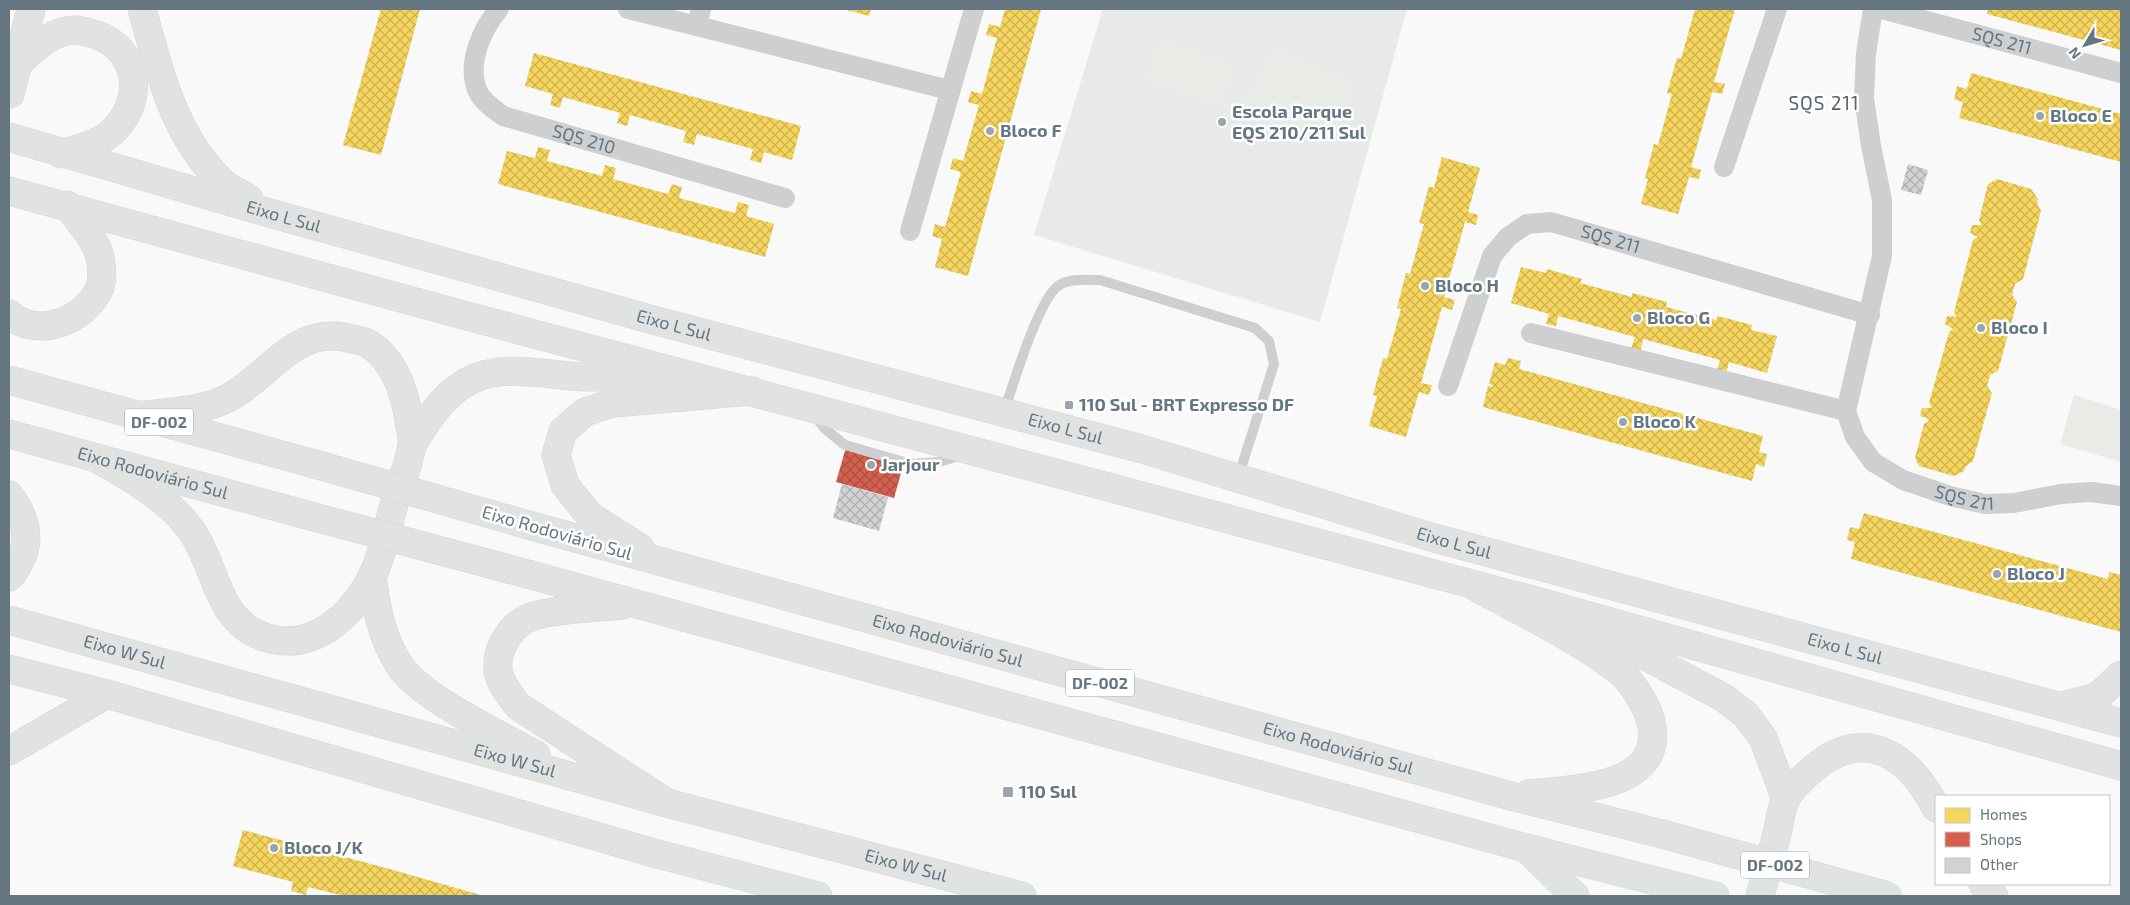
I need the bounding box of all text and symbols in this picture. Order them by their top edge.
north arrow [2060,20,2110,70]
street label: SQS 211 [1970,22,2034,59]
text: N [2065,44,2084,63]
district label: SQS 211 [1788,91,1860,114]
place label: Escola Parque EQS 210/211 Sul [1232,100,1366,143]
place label: Bloco E [2050,104,2112,126]
marker: Bloco E [2034,110,2046,122]
marker: Escola Parque EQS 210/211 Sul [1216,116,1228,128]
street label: SQS 210 [550,119,618,158]
place label: Bloco F [1000,119,1062,141]
marker: Bloco F [984,125,996,137]
street label: Eixo L Sul [244,195,324,237]
street label: SQS 211 [1578,219,1643,257]
place label: Bloco H [1435,274,1499,296]
marker: Bloco H [1419,280,1431,292]
street label: Eixo L Sul [634,304,715,345]
place label: Bloco G [1647,306,1710,328]
marker: Bloco G [1631,312,1643,324]
place label: Bloco I [1991,316,2048,338]
marker: Bloco I [1975,322,1987,334]
place label: 110 Sul - BRT Expresso DF [1079,393,1294,415]
marker: 110 Sul - BRT Expresso DF [1063,399,1075,411]
street label: Eixo L Sul [1026,407,1106,448]
road number: DF-002 [125,408,193,436]
place label: Bloco K [1633,410,1697,432]
marker: Bloco K [1617,416,1629,428]
street label: Eixo Rodoviário Sul [75,441,232,503]
place label: Jarjour [881,453,940,475]
marker: Jarjour [865,459,877,471]
street label: SQS 211 [1932,480,1995,514]
street label: Eixo Rodoviário Sul [480,500,636,564]
street label: Eixo L Sul [1414,521,1495,563]
place label: Bloco J [2007,562,2065,584]
marker: Bloco J [1991,568,2003,580]
street label: Eixo Rodoviário Sul [870,608,1026,671]
street label: Eixo L Sul [1805,627,1886,668]
street label: Eixo W Sul [81,629,169,673]
road number: DF-002 [1066,670,1134,696]
street label: Eixo Rodoviário Sul [1261,716,1417,779]
street label: Eixo W Sul [471,738,559,782]
place label: 110 Sul [1019,780,1077,802]
marker: 110 Sul [1001,785,1015,799]
legend [1935,795,2110,885]
text: Homes [1980,805,2027,823]
text: Shops [1980,830,2022,848]
place label: Bloco J/K [284,836,364,858]
marker: Bloco J/K [268,842,280,854]
street label: Eixo W Sul [863,843,950,886]
road number: DF-002 [1741,852,1809,878]
text: Other [1980,855,2019,873]

